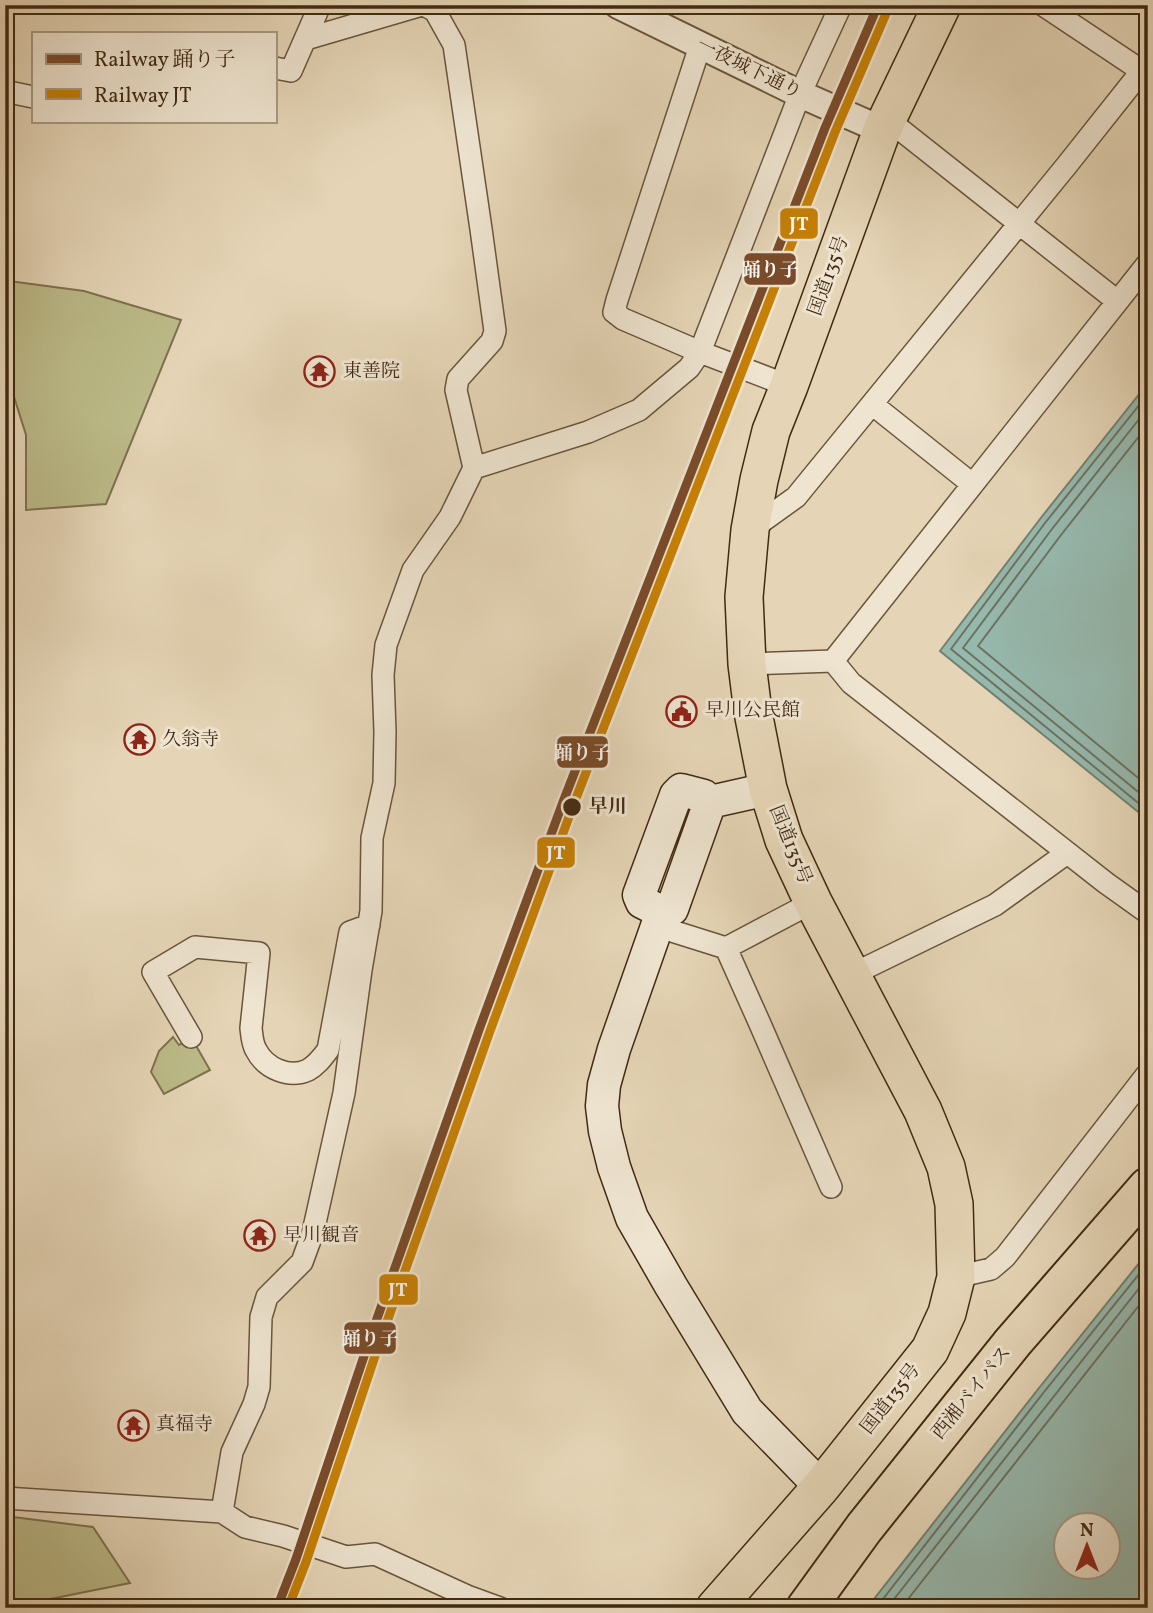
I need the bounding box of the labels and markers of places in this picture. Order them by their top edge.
temple icon: 東善院 [303,355,337,389]
place label: 東善院 [343,359,400,385]
public building icon: 早川公民館 [665,694,699,728]
place label: 早川公民館 [705,698,800,724]
temple icon: 久翁寺 [122,723,156,757]
place label: 久翁寺 [162,727,219,753]
place label: 早川 [589,794,627,820]
marker: 早川 [561,796,583,818]
temple icon: 早川観音 [243,1219,277,1253]
place label: 早川観音 [283,1223,359,1249]
temple icon: 真福寺 [116,1408,150,1442]
place label: 真福寺 [156,1412,213,1438]

